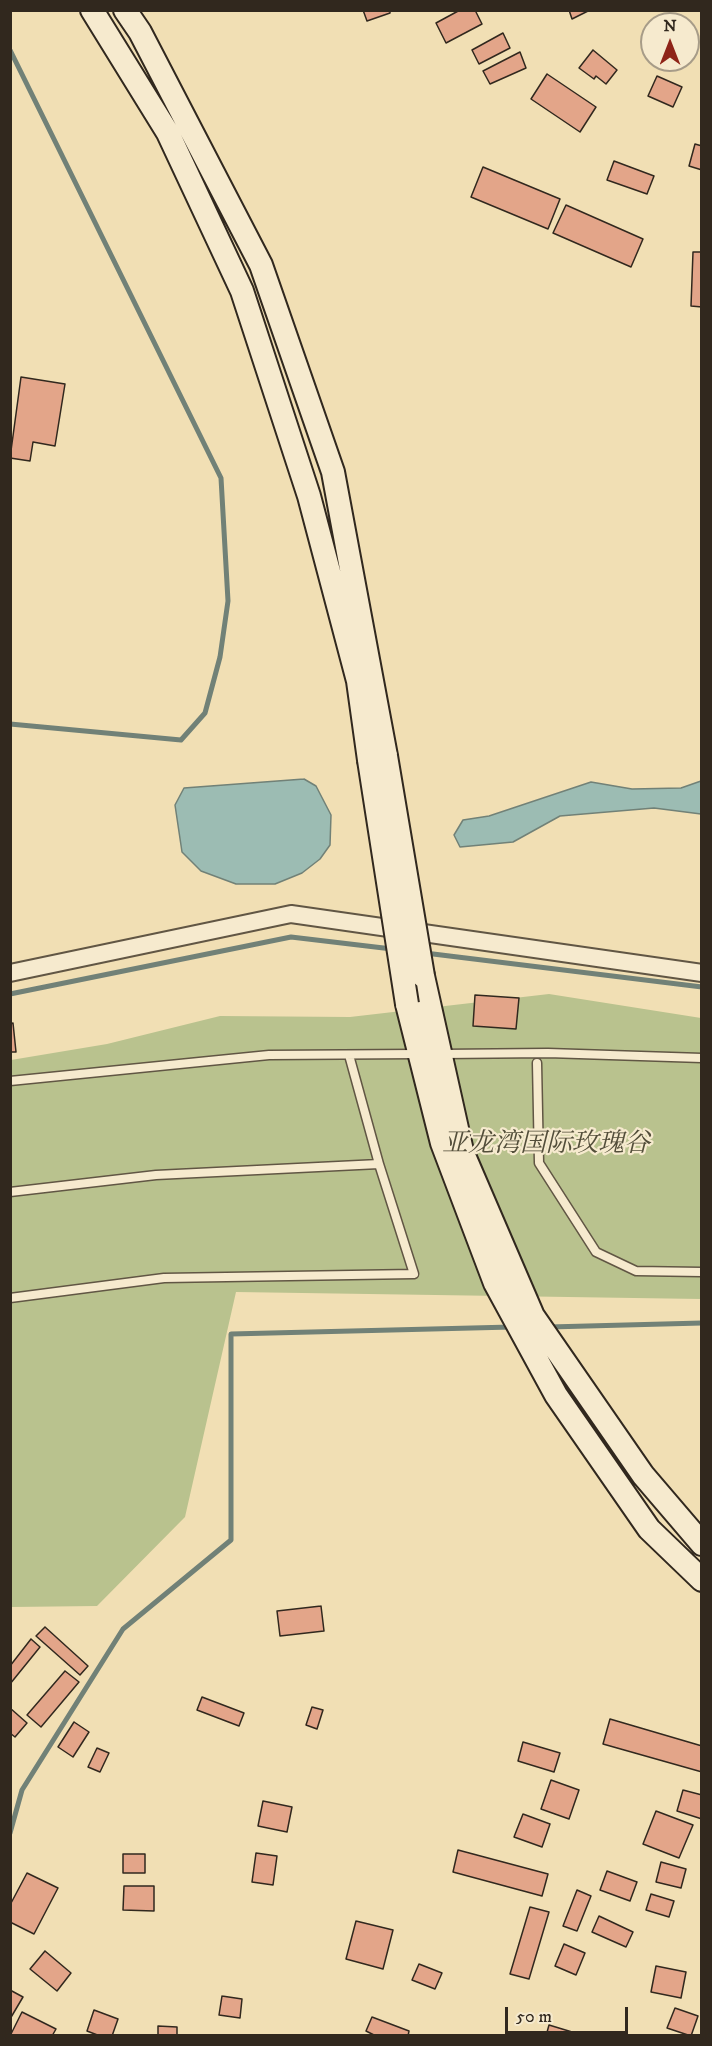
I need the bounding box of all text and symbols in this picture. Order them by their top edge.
north arrow [640,12,700,72]
text: N [663,16,677,36]
park label: 亚龙湾国际玫瑰谷 [442,1130,650,1162]
scale bar [508,1995,631,2033]
text: 50 m [516,2006,552,2028]

